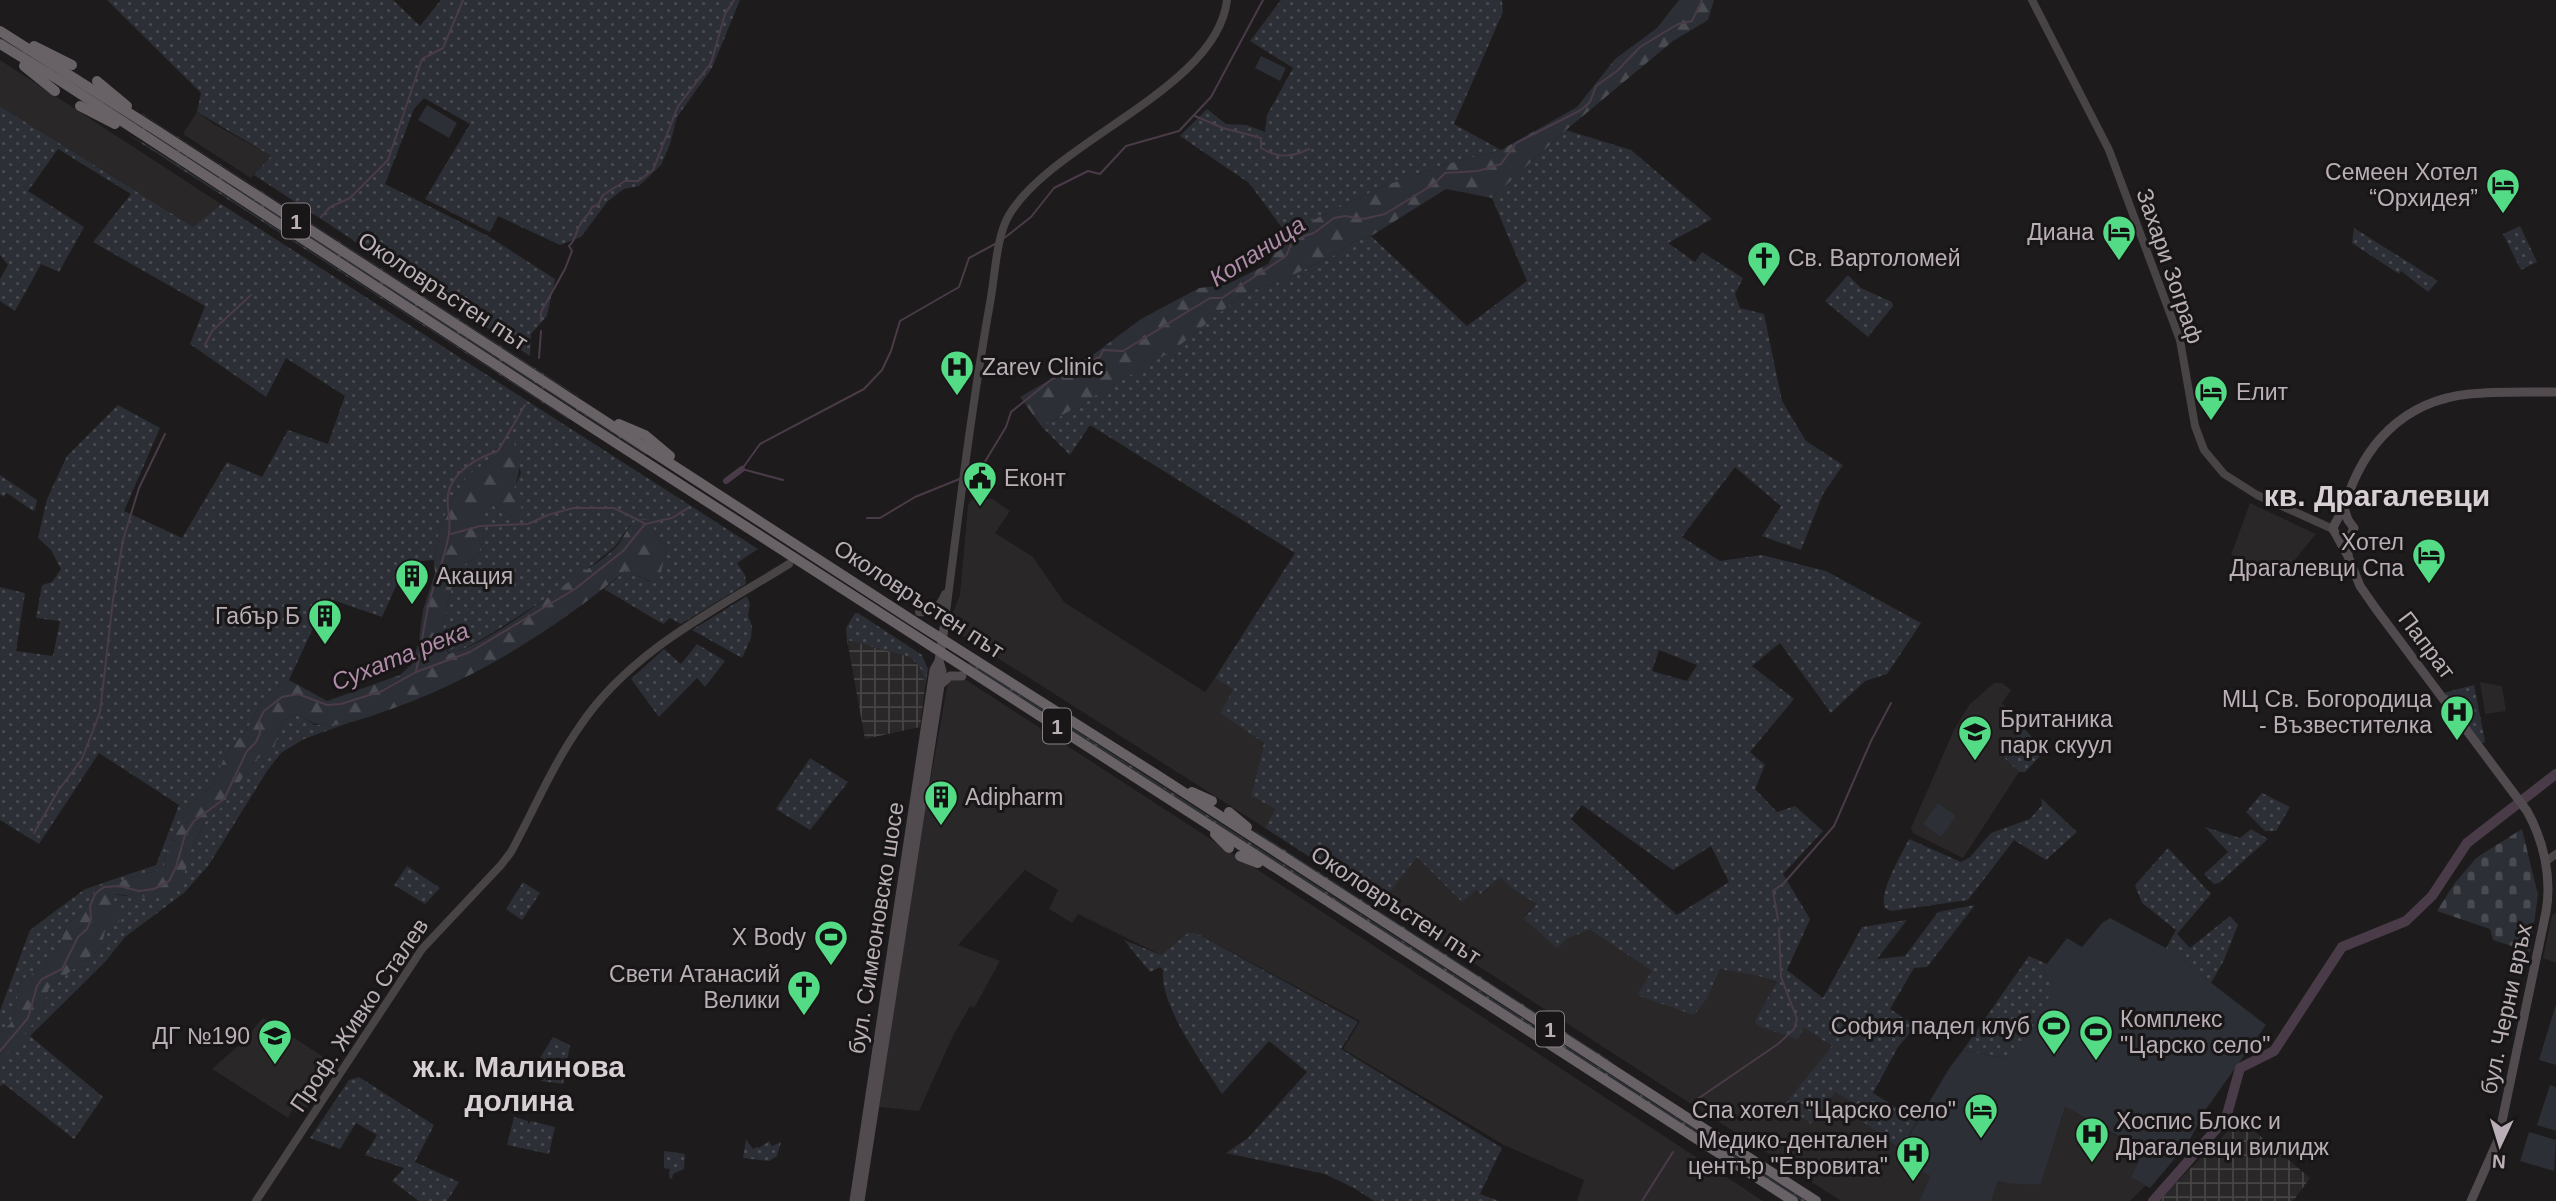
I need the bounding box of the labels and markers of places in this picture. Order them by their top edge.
place label: Семеен Хотел “Орхидея” [2325,159,2478,211]
hotel icon: Семеен Хотел “Орхидея” [2484,166,2522,215]
hotel icon: Диана [2100,213,2138,262]
place label: Диана [2027,219,2094,245]
church icon: Св. Вартоломей [1745,239,1783,288]
place label: Св. Вартоломей [1788,245,1961,271]
hospital icon: Zarev Clinic [938,348,976,397]
place label: Zarev Clinic [982,354,1103,380]
hotel icon: Елит [2192,373,2230,422]
place label: Елит [2236,379,2289,405]
public building icon: Еконт [961,459,999,508]
place label: Еконт [1004,465,1066,491]
place label: Хотел Драгалевци Спа [2229,529,2404,581]
hotel icon: Хотел Драгалевци Спа [2410,536,2448,585]
building icon: Акация [393,557,431,606]
place label: Акация [436,563,513,589]
building icon: Габър Б [306,597,344,646]
place label: Габър Б [215,603,300,629]
place label: МЦ Св. Богородица - Възвестителка [2222,686,2432,738]
hospital icon: МЦ Св. Богородица - Възвестителка [2438,693,2476,742]
place label: Британика парк скуул [2000,706,2113,758]
school or university icon: Британика парк скуул [1956,713,1994,762]
building icon: Adipharm [922,778,960,827]
place label: Adipharm [965,784,1063,810]
sports icon: X Body [812,918,850,967]
place label: X Body [732,924,806,950]
place label: Свети Атанасий Велики [609,961,780,1013]
church icon: Свети Атанасий Велики [785,968,823,1017]
place label: Комплекс "Царско село" [2120,1006,2270,1058]
sports icon: София падел клуб [2035,1007,2073,1056]
place label: София падел клуб [1831,1013,2030,1039]
sports icon: Комплекс "Царско село" [2077,1013,2115,1062]
school or university icon: ДГ №190 [256,1017,294,1066]
place label: ДГ №190 [153,1023,250,1049]
hotel icon: Спа хотел "Царско село" [1962,1091,2000,1140]
place label: Спа хотел "Царско село" [1692,1097,1956,1123]
place label: Хоспис Блокс и Драгалевци вилидж [2116,1108,2329,1160]
hospital icon: Хоспис Блокс и Драгалевци вилидж [2073,1115,2111,1164]
place label: Медико-дентален център "Евровита" [1688,1127,1888,1179]
hospital icon: Медико-дентален център "Евровита" [1894,1134,1932,1183]

